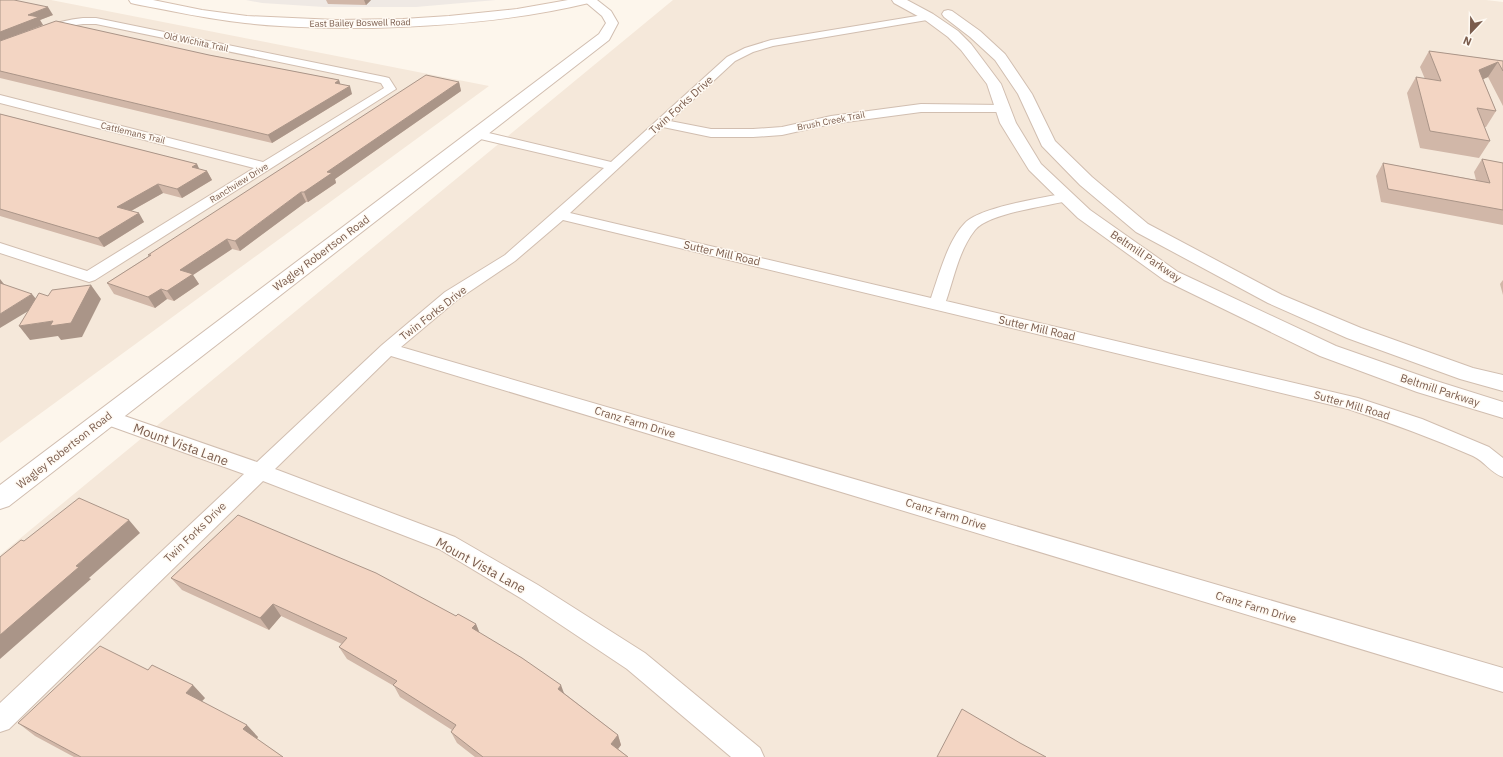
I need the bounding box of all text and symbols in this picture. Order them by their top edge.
north arrow [1451,12,1491,52]
street label: East Bailey Boswell Road [309,16,411,29]
street label: Old Wichita Trail [163,29,230,54]
text: N [1461,33,1474,49]
street label: Twin Forks Drive [646,73,716,137]
street label: Brush Creek Trail [796,108,866,132]
street label: Cattlemans Trail [100,119,167,146]
street label: Ranchview Drive [208,160,270,205]
street label: Wagley Robertson Road [270,212,372,294]
street label: Beltmill Parkway [1108,227,1185,285]
street label: Sutter Mill Road [682,237,762,269]
street label: Twin Forks Drive [397,283,469,343]
street label: Sutter Mill Road [997,312,1077,344]
street label: Beltmill Parkway [1398,371,1482,410]
street label: Sutter Mill Road [1312,387,1392,423]
street label: Cranz Farm Drive [593,403,677,441]
street label: Wagley Robertson Road [13,408,115,492]
street label: Mount Vista Lane [131,419,231,470]
street label: Cranz Farm Drive [904,495,988,533]
street label: Twin Forks Drive [161,499,229,565]
street label: Mount Vista Lane [433,534,529,597]
street label: Cranz Farm Drive [1214,588,1298,626]

